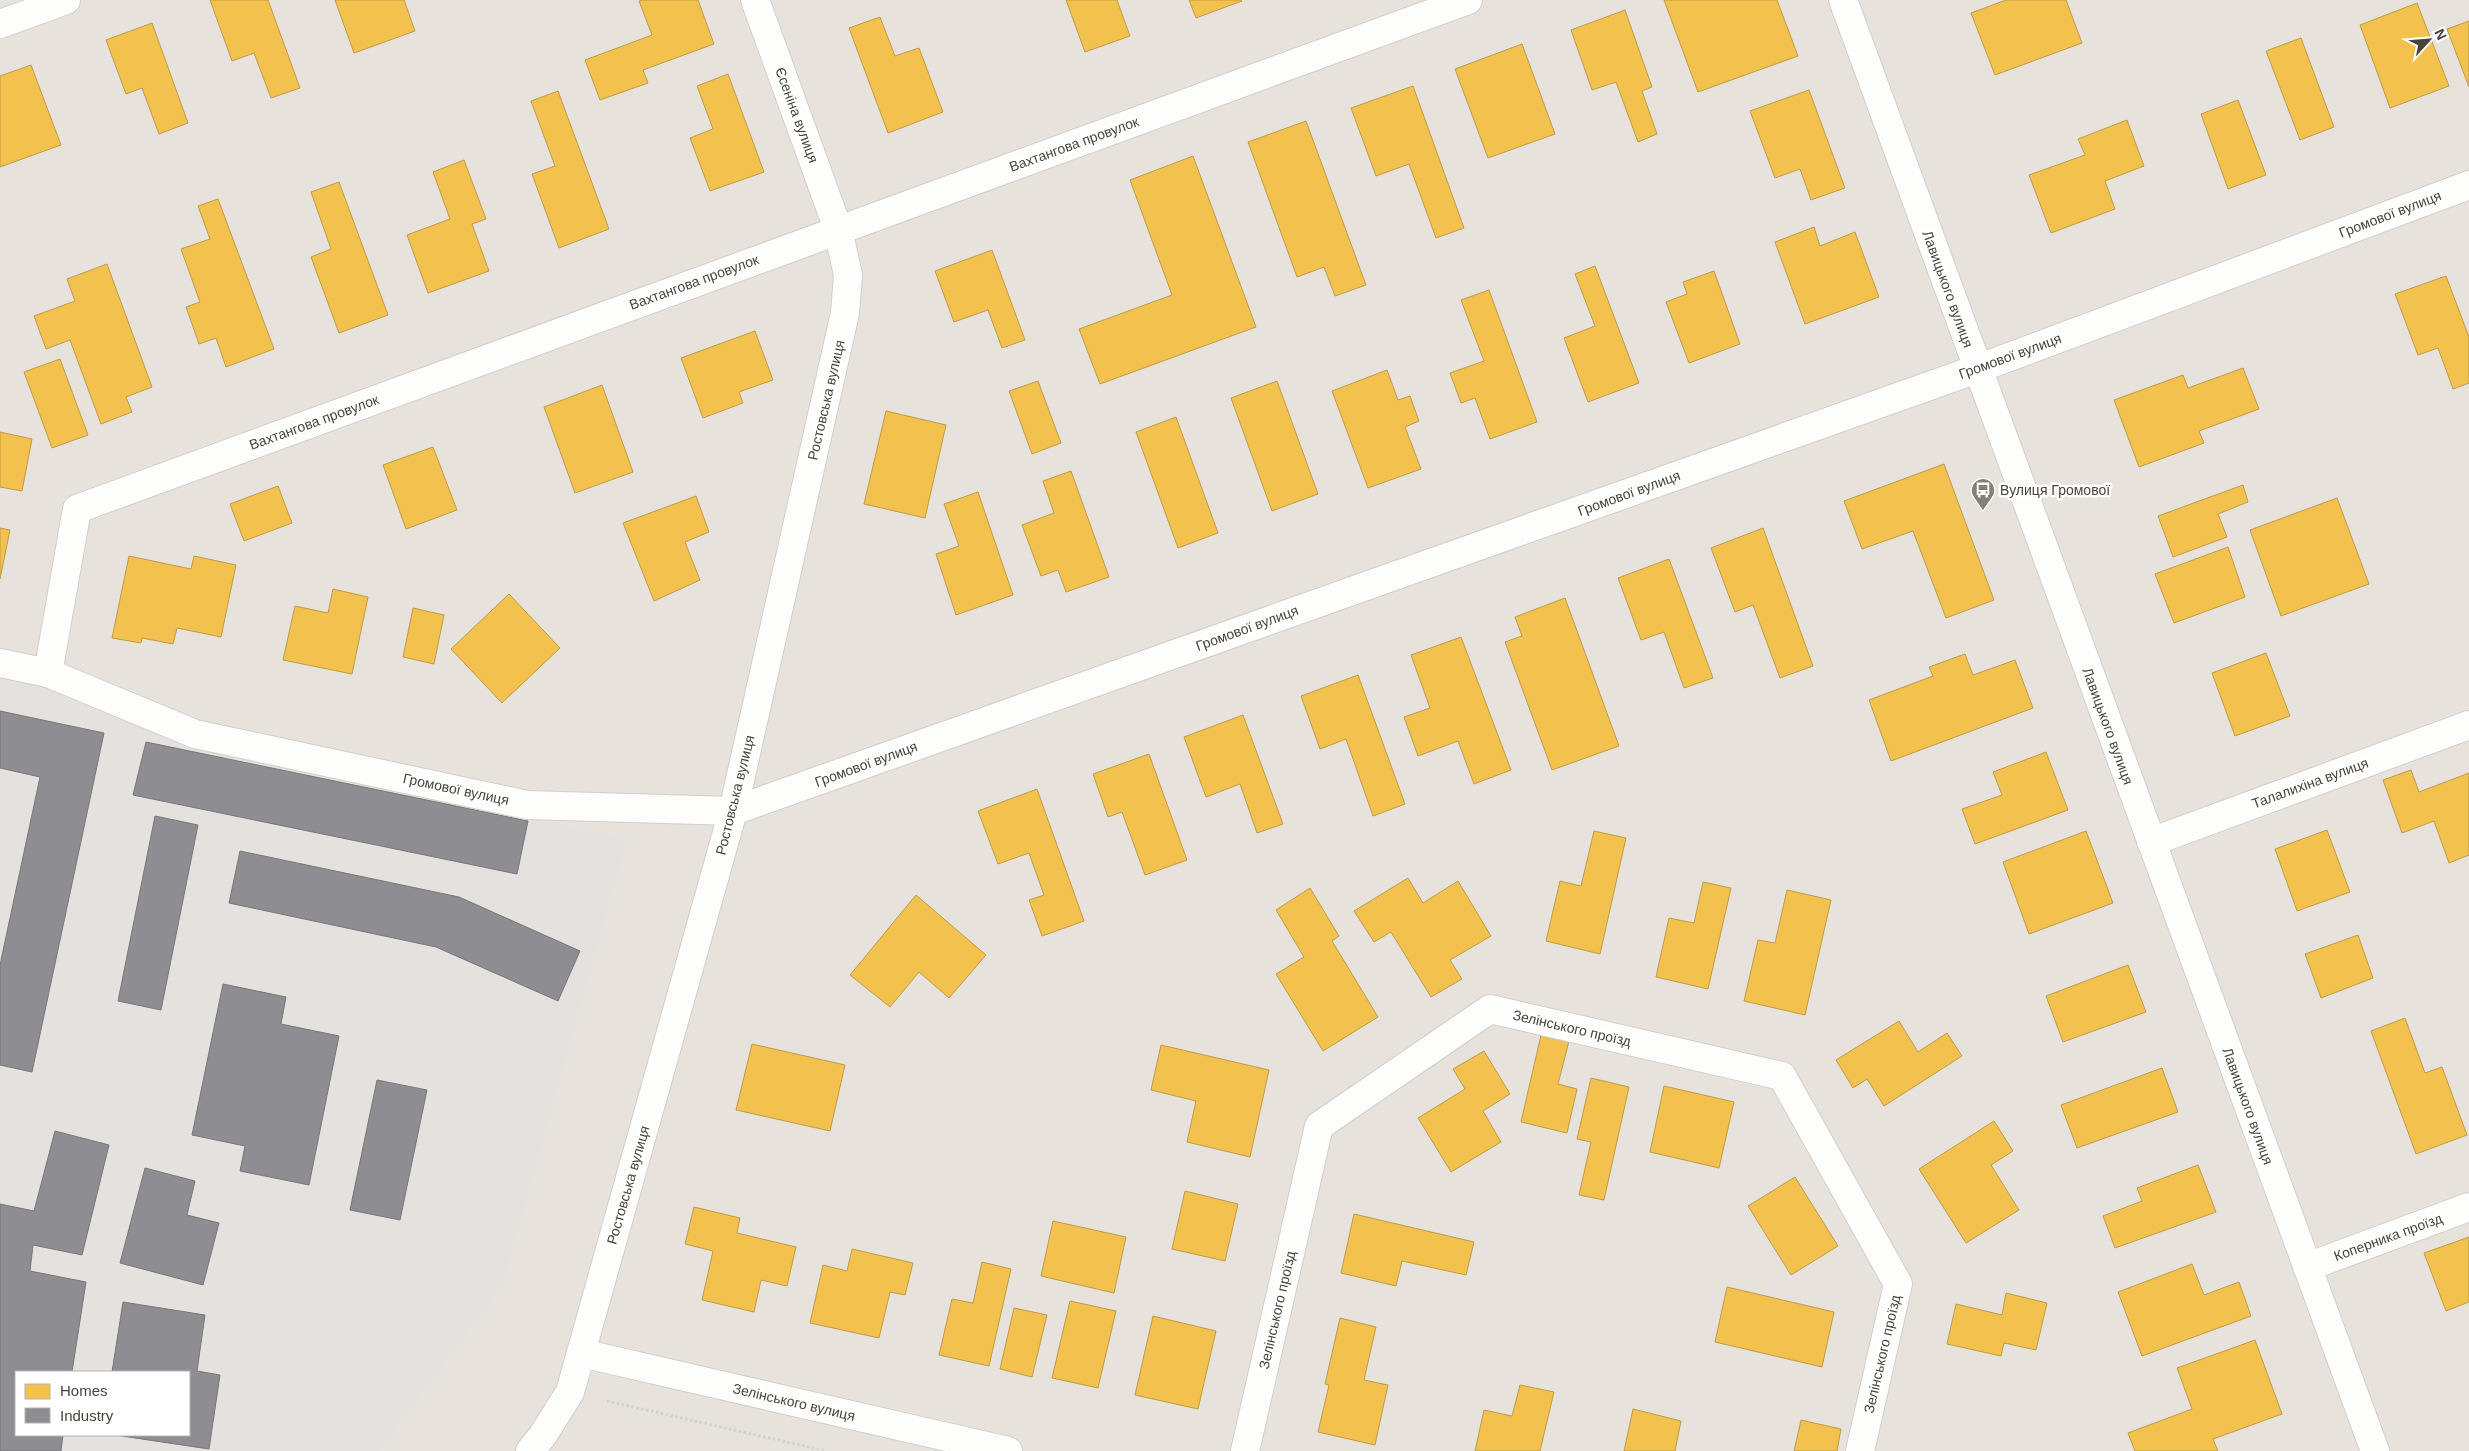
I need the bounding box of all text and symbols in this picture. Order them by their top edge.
north arrow [2404,15,2454,65]
text: N [2431,26,2450,42]
street label: Єсеніна вулиця [772,65,822,165]
street label: Вахтангова провулок [1007,113,1142,175]
street label: Громової вулиця [2337,187,2443,241]
street label: Лавицького вулиця [1919,228,1977,350]
street label: Вахтангова провулок [627,251,762,313]
street label: Громової вулиця [1956,330,2064,382]
street label: Ростовська вулиця [804,338,848,462]
street label: Вахтангова провулок [247,391,382,453]
street label: Громової вулиця [1575,467,1683,519]
bus stop icon: Вулиця Громової [1970,477,1996,511]
place label: Вулиця Громової [2000,482,2110,498]
street label: Громової вулиця [1193,602,1301,654]
street label: Лавицького вулиця [2079,665,2137,787]
street label: Ростовська вулиця [712,734,758,856]
street label: Громової вулиця [812,738,920,790]
street label: Талалихіна вулиця [2250,755,2370,811]
street label: Громової вулиця [401,770,511,808]
street label: Зелінського проїзд [1511,1007,1633,1049]
street label: Лавицького вулиця [2219,1045,2277,1167]
street label: Ростовська вулиця [603,1124,653,1246]
street label: Коперника проїзд [2332,1210,2444,1264]
street label: Зелінського проїзд [1256,1249,1298,1371]
street label: Зелінського проїзд [1861,1293,1903,1415]
legend [15,1371,190,1436]
street label: Зелінського вулиця [731,1380,857,1424]
text: Homes [60,1382,108,1399]
text: Industry [60,1407,114,1424]

